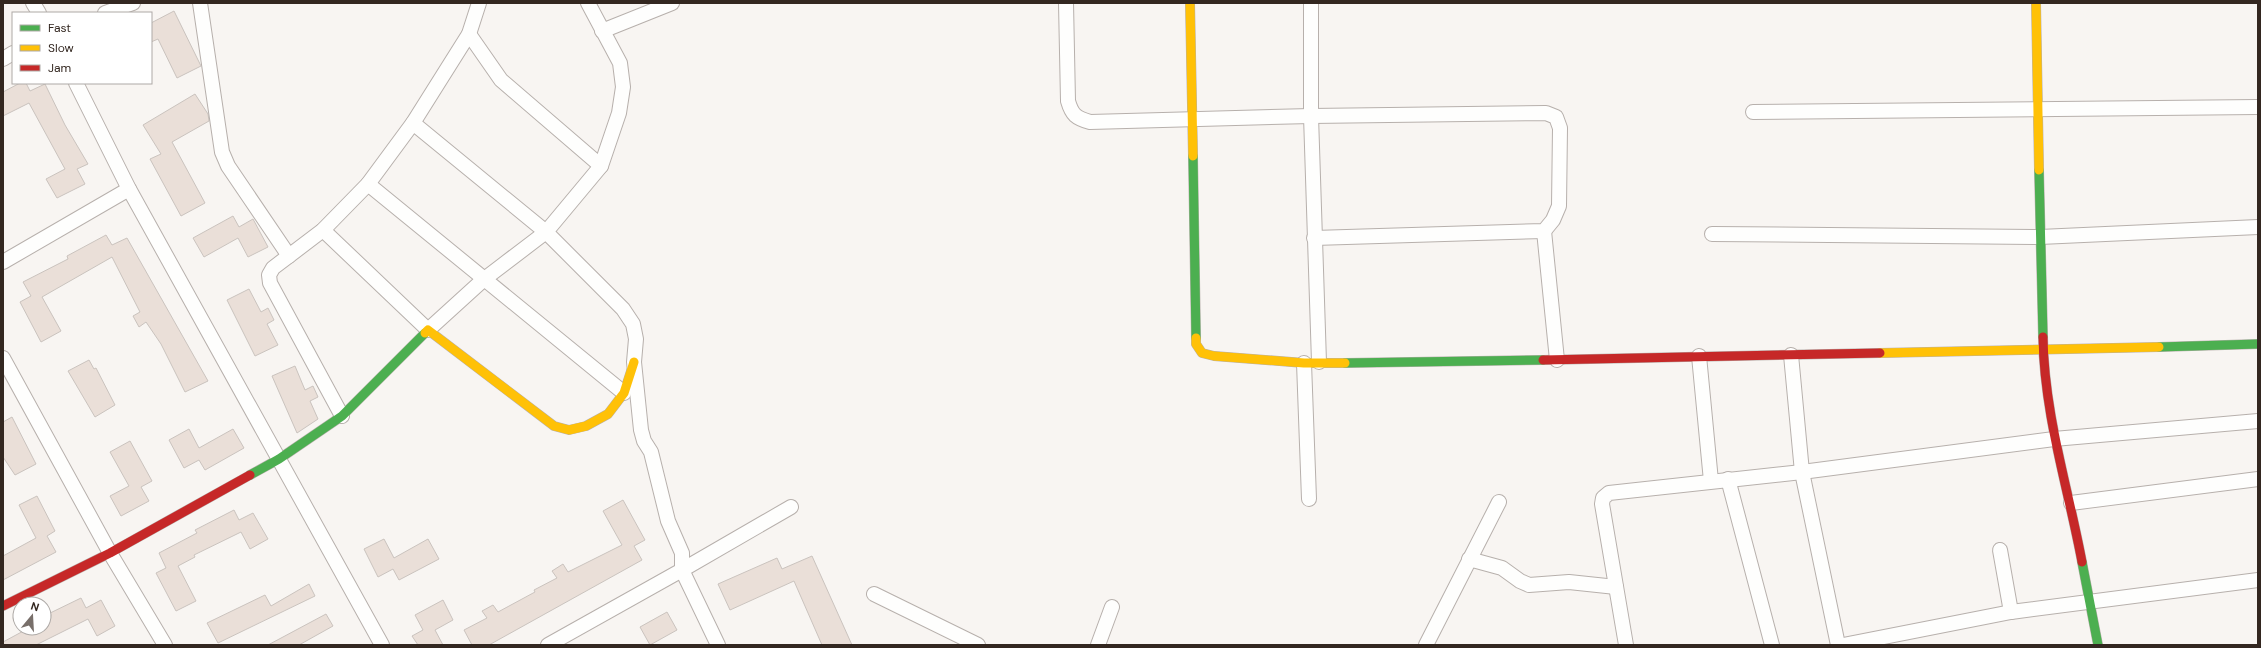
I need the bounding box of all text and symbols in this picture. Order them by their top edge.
legend [12,12,152,84]
text: Fast [48,20,71,36]
text: Slow [48,40,74,56]
text: Jam [48,60,71,76]
north arrow [12,596,52,636]
text: N [29,599,41,614]

